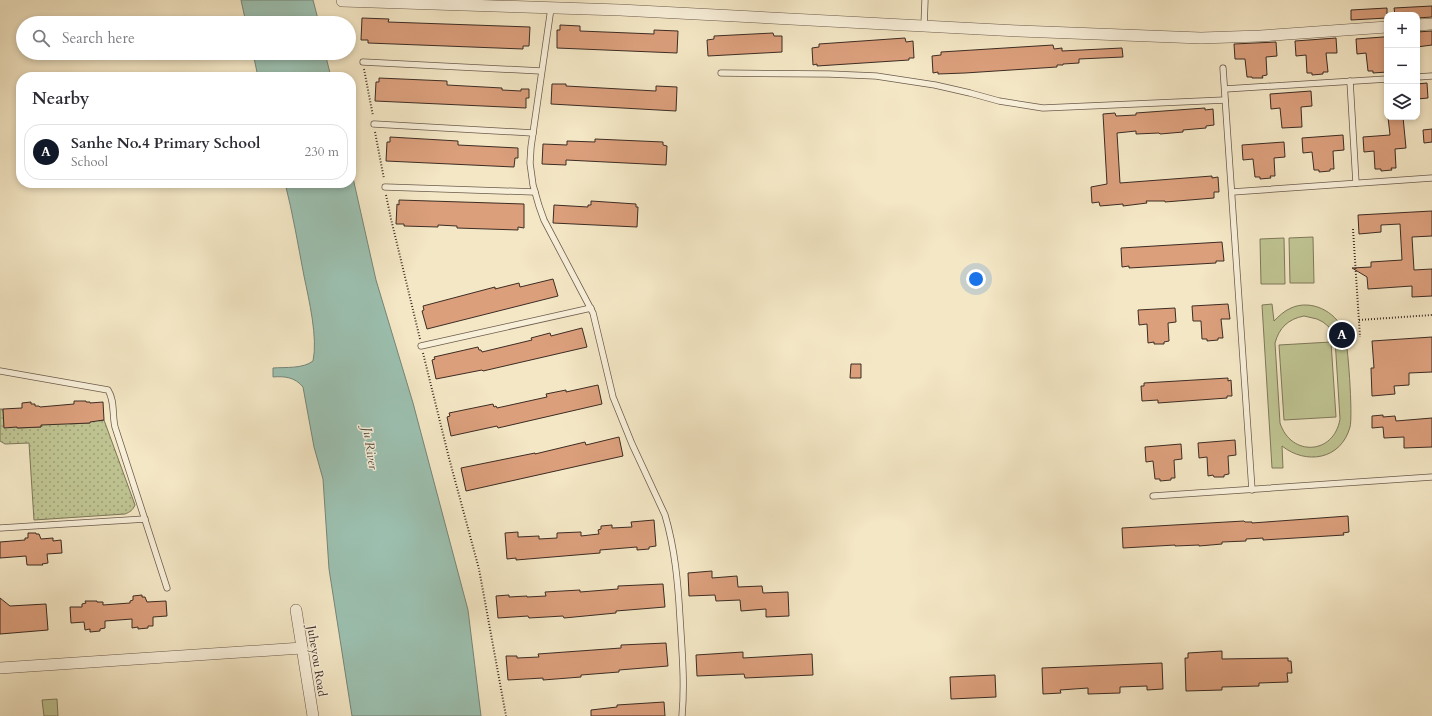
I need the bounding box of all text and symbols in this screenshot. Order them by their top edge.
map controls [1384,12,1420,120]
button: + [1384,12,1420,48]
search box [16,16,356,60]
icon: search [30,27,52,49]
text: Search here [62,28,135,48]
button: − [1384,48,1420,84]
button: layers [1384,84,1420,120]
text: Nearby [32,87,89,110]
text: Sanhe No.4 Primary School [71,133,260,153]
text: A [41,143,51,161]
text: 230 m [305,143,339,161]
text: School [71,153,108,171]
your location [966,269,986,289]
pin: A [1329,320,1355,350]
water label: Ju River [357,423,382,471]
street label: Juheyou Road [303,622,331,698]

